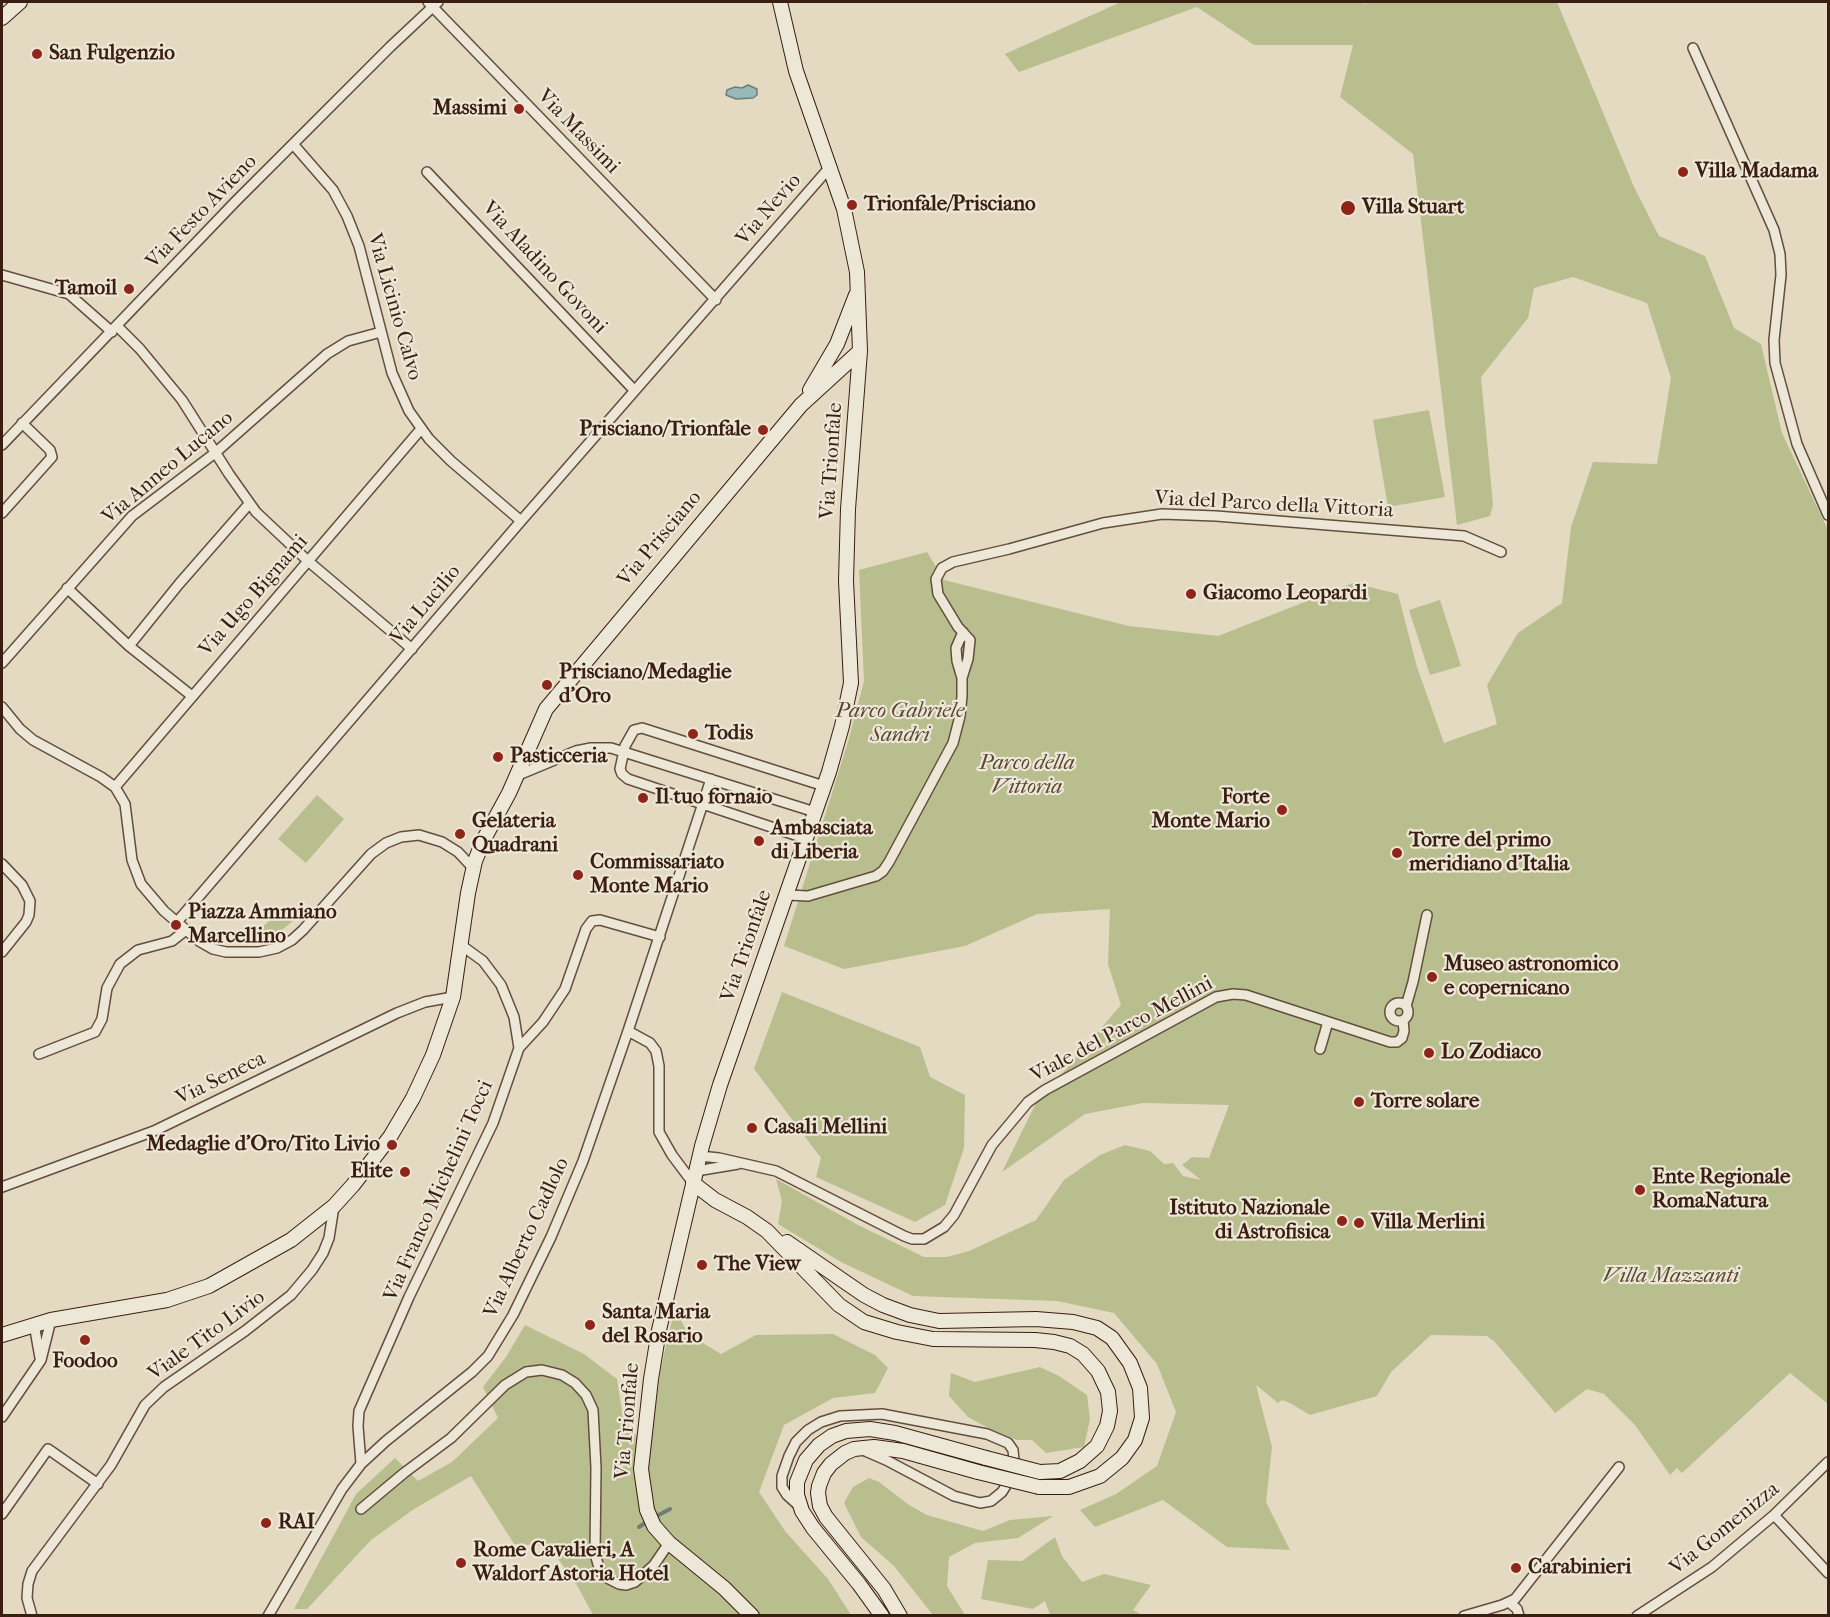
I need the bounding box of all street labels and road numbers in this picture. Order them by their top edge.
street label: Via Massimi [531,84,625,180]
street label: Via Festo Avieno [141,150,263,274]
street label: Via Nevio [731,169,807,251]
street label: Via Aladino Govoni [476,196,612,340]
street label: Via Licinio Calvo [361,231,427,383]
street label: Via Trionfale [815,402,849,520]
street label: Via Anneo Lucano [97,406,239,530]
street label: Via Prisciano [613,486,707,592]
street label: Via del Parco della Vittoria [1154,486,1394,524]
street label: Via Ugo Bignami [194,530,314,662]
street label: Via Lucilio [385,560,467,650]
street label: Via Trionfale [716,887,778,1005]
street label: Viale del Parco Mellini [1026,971,1218,1089]
street label: Via Seneca [172,1046,270,1112]
street label: Via Franco Michelini Tocci [379,1077,499,1305]
street label: Via Alberto Cadlolo [479,1154,575,1322]
street label: Viale Tito Livio [144,1285,270,1387]
street label: Via Trionfale [610,1362,646,1480]
street label: Via Gomenizza [1665,1477,1785,1581]

